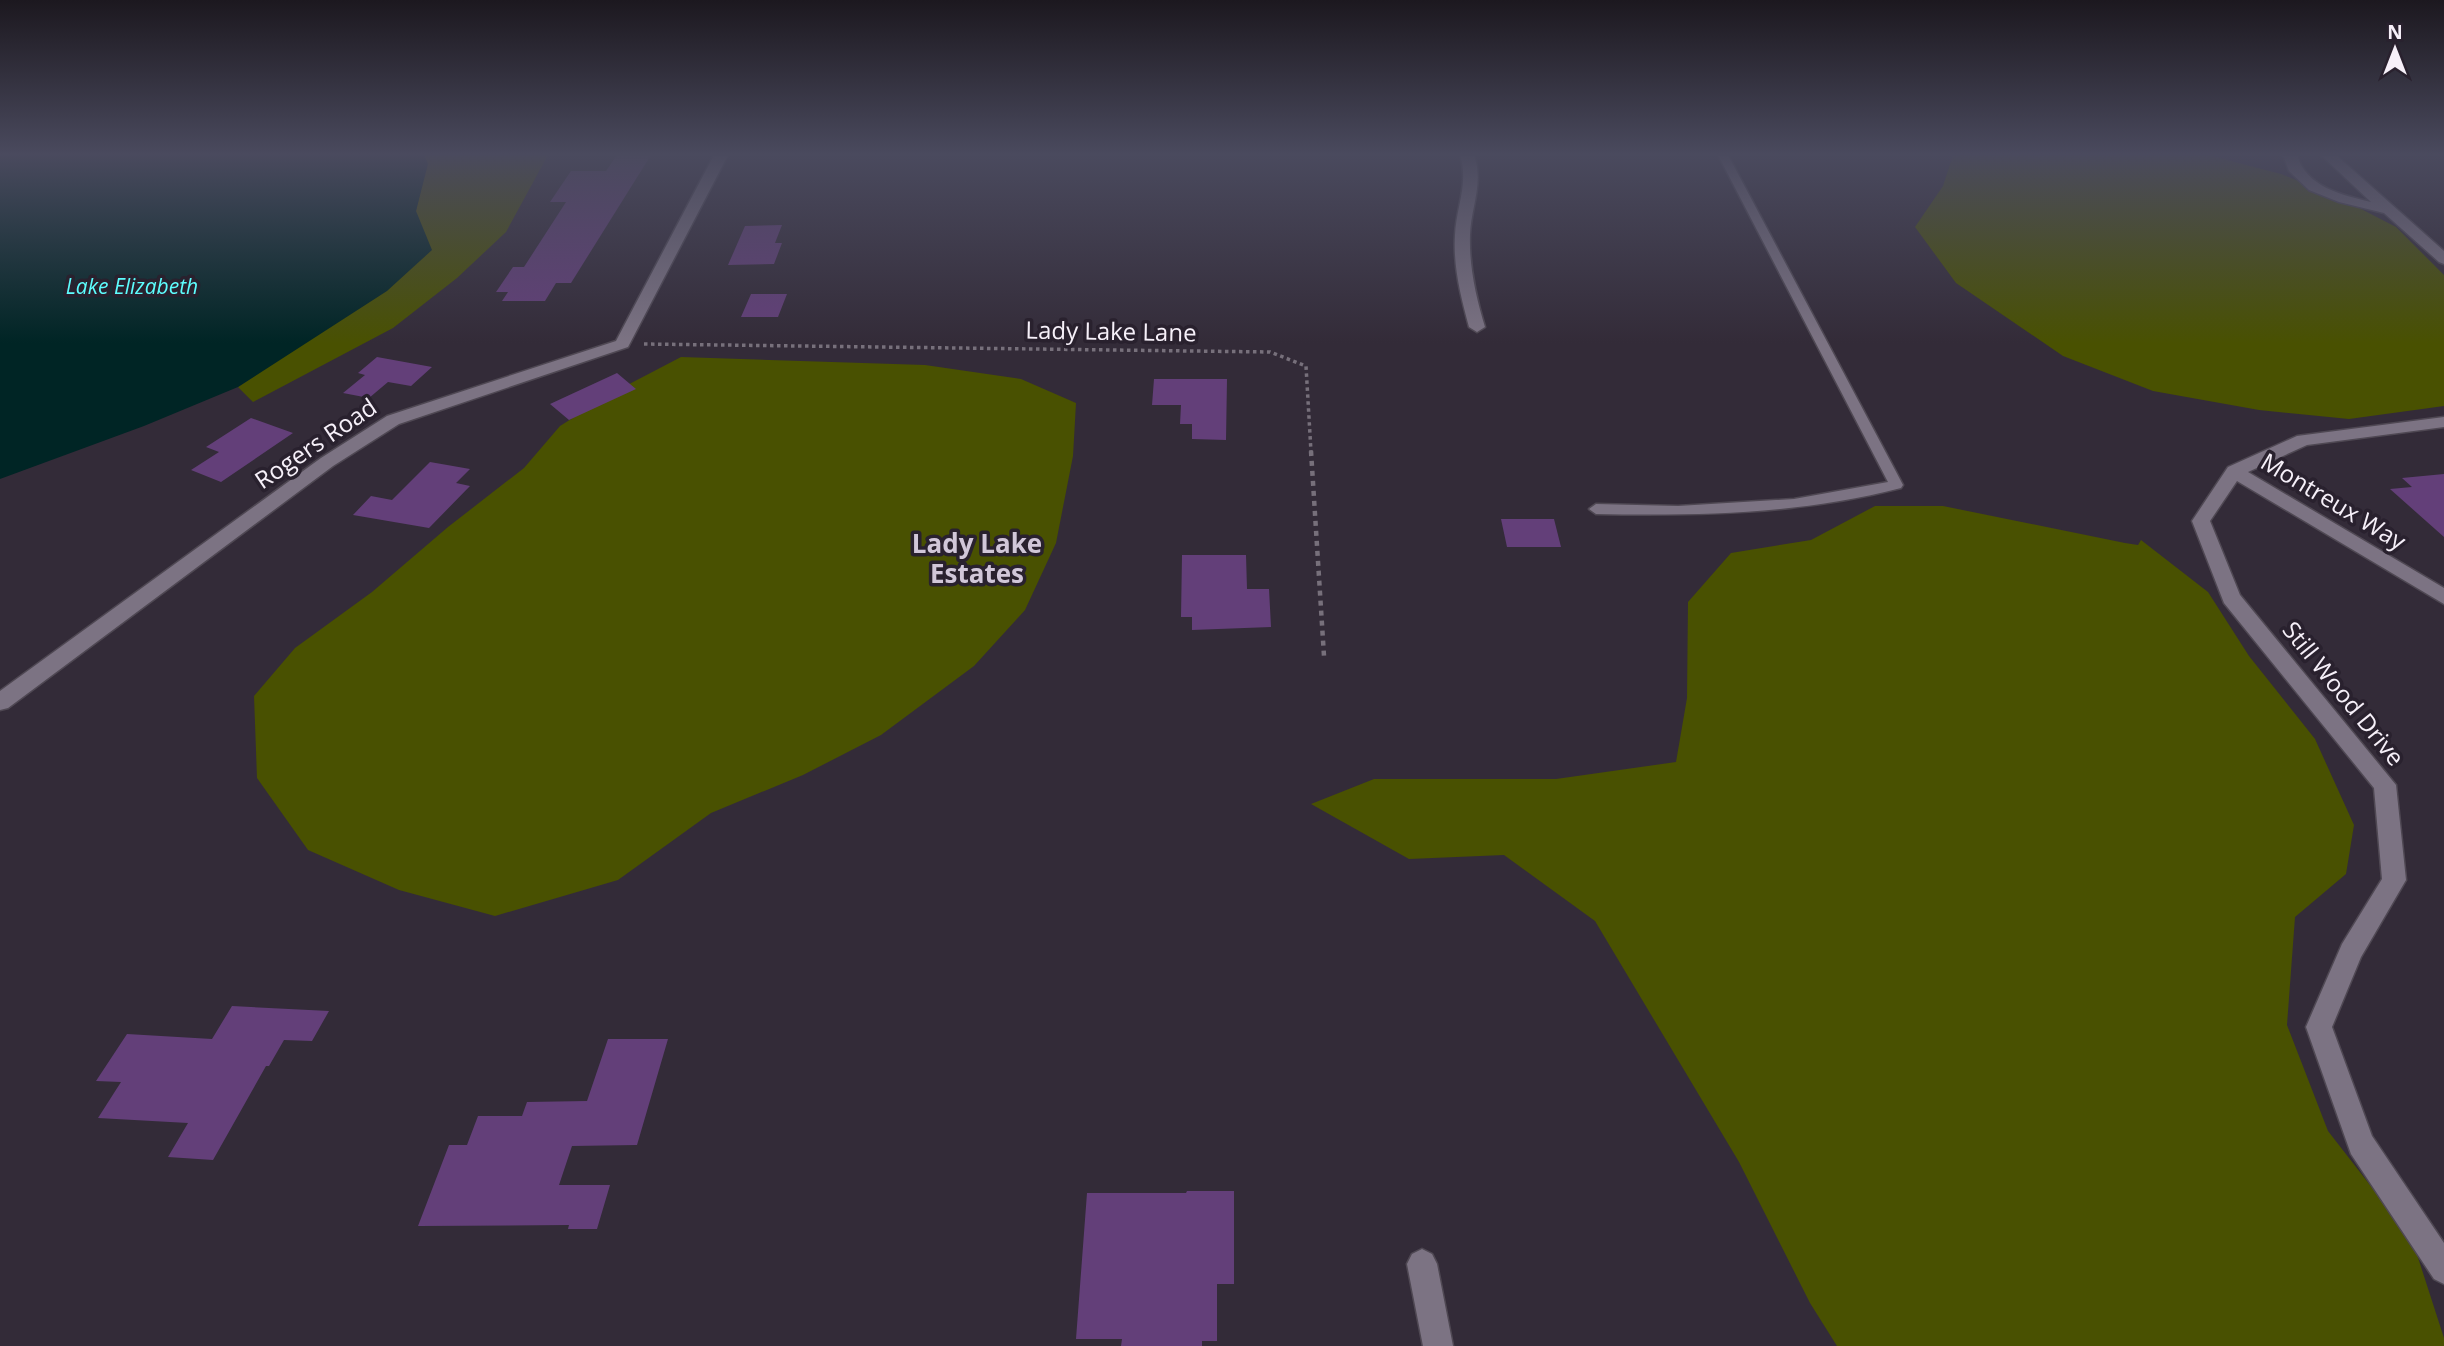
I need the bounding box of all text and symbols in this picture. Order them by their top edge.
north arrow [2360,14,2430,84]
text: N [2387,19,2403,45]
water label: Lake Elizabeth [66,272,198,300]
street label: Lady Lake Lane [1025,313,1197,348]
street label: Rogers Road [248,390,383,496]
street label: Montreux Way [2255,444,2413,557]
district label: Lady Lake Estates [912,525,1042,591]
street label: Still Wood Drive [2276,614,2413,772]

